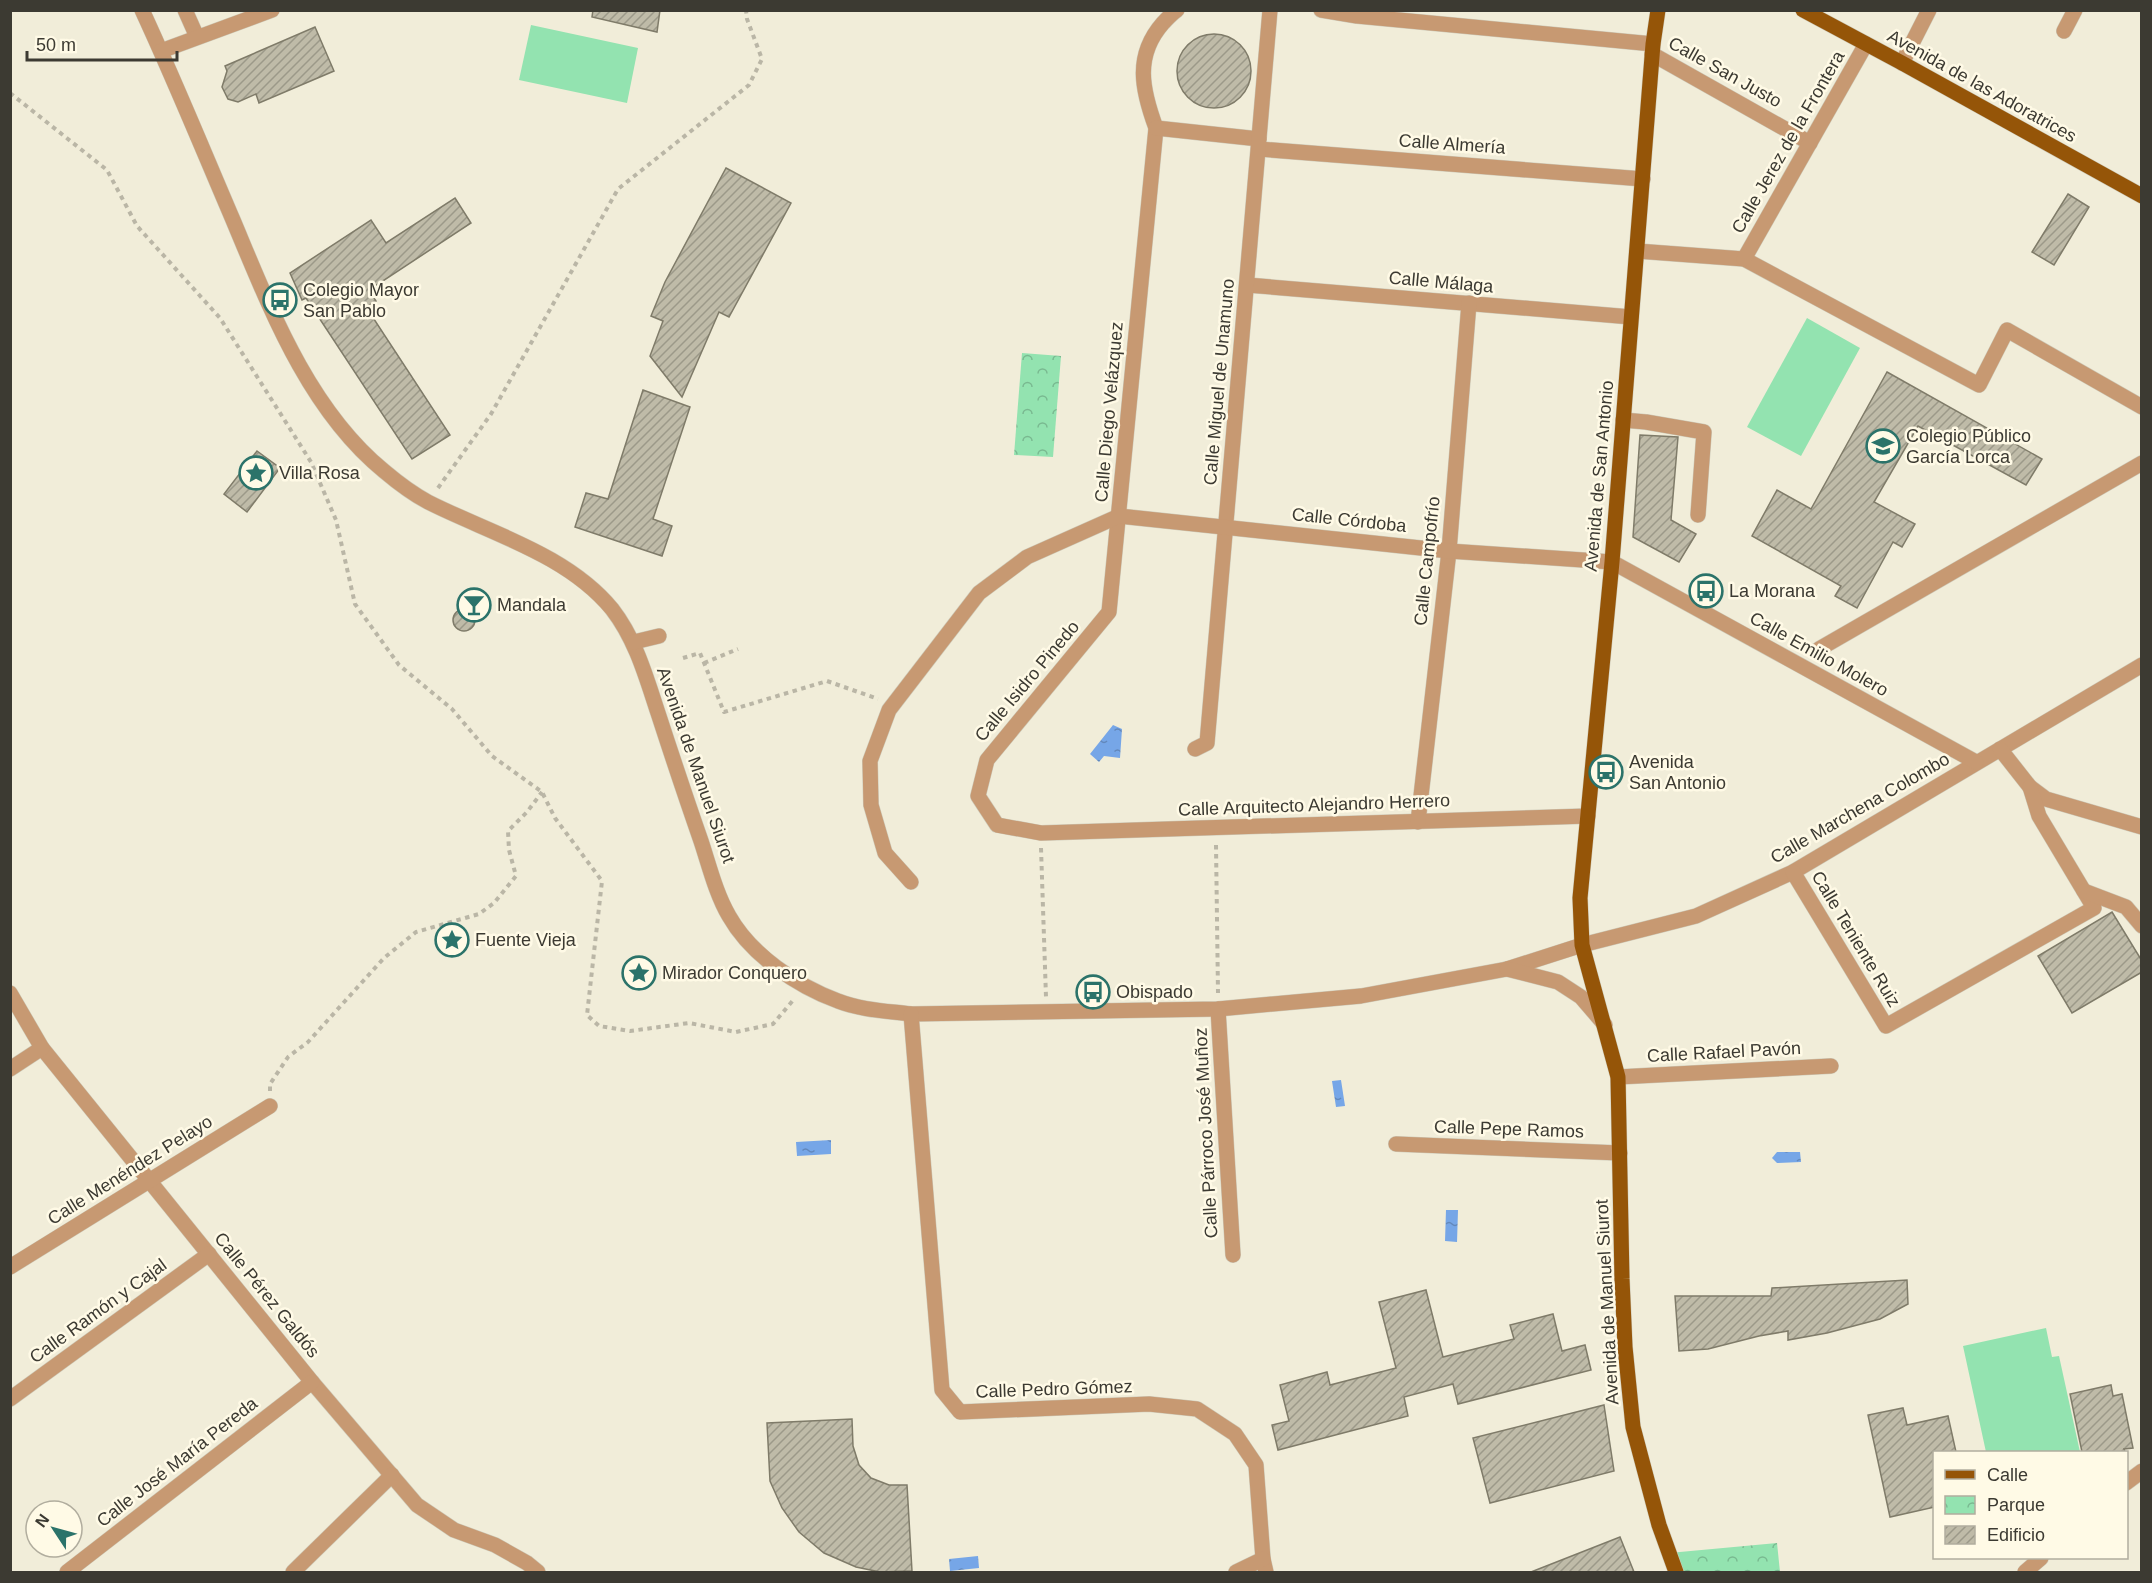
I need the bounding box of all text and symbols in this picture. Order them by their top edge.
scale bar [27,24,177,62]
street label: Avenida de las Adoratrices [1884,26,2080,146]
street label: Calle San Justo [1665,33,1785,111]
text: 50 m [36,35,76,55]
street label: Calle Jerez de la Frontera [1728,46,1849,237]
street label: Calle Almería [1398,130,1507,158]
street label: Calle Málaga [1388,267,1495,297]
street label: Calle Miguel de Unamuno [1200,278,1238,486]
place label: Colegio Mayor San Pablo [303,280,419,321]
bus stop icon: Colegio Mayor San Pablo [262,282,298,318]
street label: Calle Diego Velázquez [1091,321,1127,503]
street label: Avenida de San Antonio [1581,380,1617,572]
place label: Colegio Público García Lorca [1906,426,2031,467]
school or university icon: Colegio Público García Lorca [1865,428,1901,464]
place icon: Villa Rosa [238,455,274,491]
place label: Villa Rosa [279,463,361,483]
street label: Calle Campofrío [1410,495,1444,627]
street label: Calle Córdoba [1291,504,1408,536]
bus stop icon: La Morana [1688,573,1724,609]
place label: La Morana [1729,581,1816,601]
bar icon: Mandala [456,587,492,623]
place label: Mandala [497,595,567,615]
street label: Calle Emilio Molero [1746,608,1892,700]
street label: Calle Isidro Pinedo [971,617,1083,745]
street label: Avenida de Manuel Siurot [653,664,739,866]
street label: Calle Marchena Colombo [1767,749,1953,867]
place label: Avenida San Antonio [1629,752,1726,793]
bus stop icon: Avenida San Antonio [1588,754,1624,790]
street label: Calle Arquitecto Alejandro Herrero [1178,790,1450,820]
street label: Calle Teniente Ruiz [1808,868,1904,1010]
place icon: Fuente Vieja [434,922,470,958]
place label: Fuente Vieja [475,930,577,950]
place icon: Mirador Conquero [621,955,657,991]
place label: Mirador Conquero [662,963,807,983]
bus stop icon: Obispado [1075,974,1111,1010]
place label: Obispado [1116,982,1193,1002]
street label: Calle Párroco José Muñoz [1190,1027,1222,1239]
street label: Calle Rafael Pavón [1647,1038,1801,1066]
street label: Calle Menéndez Pelayo [44,1111,216,1229]
street label: Calle Pepe Ramos [1434,1116,1584,1142]
street label: Avenida de Manuel Siurot [1592,1199,1622,1405]
street label: Calle Pérez Galdós [210,1228,324,1362]
street label: Calle Ramón y Cajal [26,1255,170,1367]
street label: Calle Pedro Gómez [975,1376,1133,1402]
street label: Calle José María Pereda [93,1393,262,1531]
legend [1933,1451,2128,1559]
text: Calle [1987,1465,2028,1485]
text: Parque [1987,1495,2045,1515]
north arrow [24,1499,84,1559]
text: N [32,1511,53,1530]
text: Edificio [1987,1525,2045,1545]

